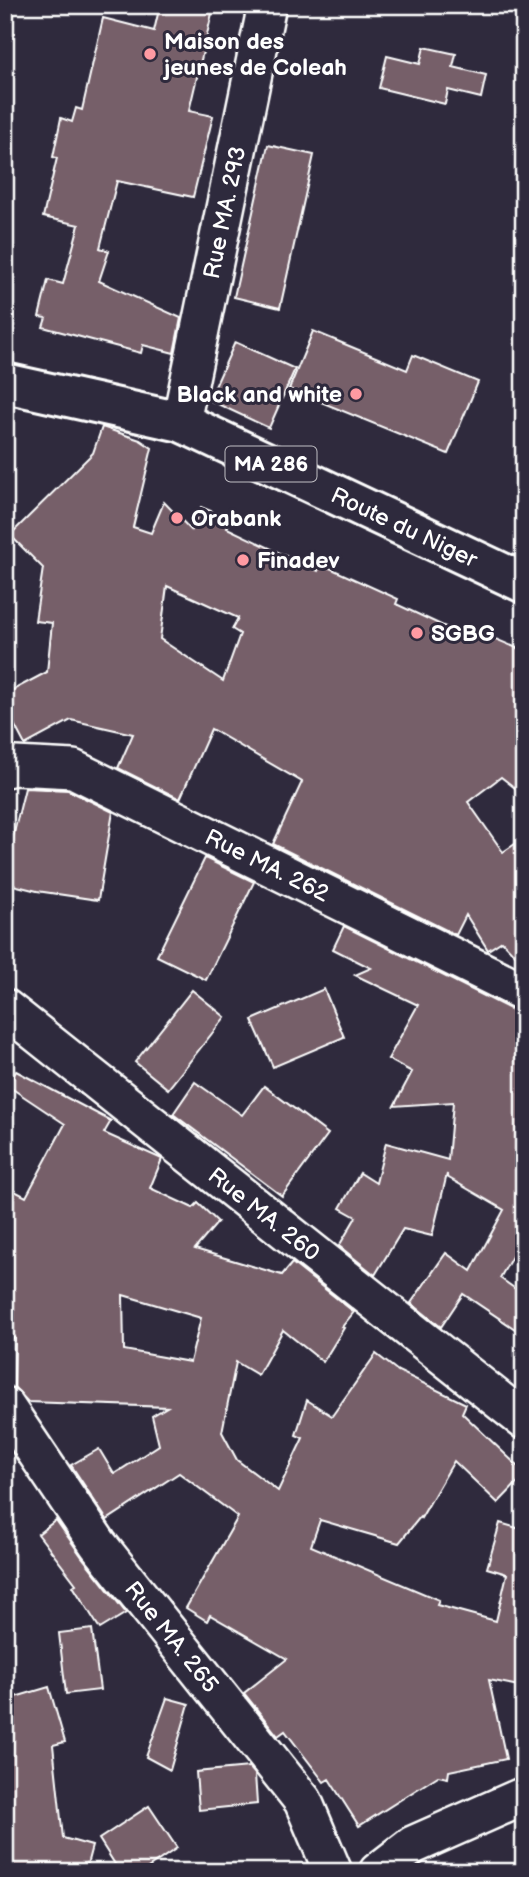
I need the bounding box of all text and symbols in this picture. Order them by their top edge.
place label: Maison des jeunes de Coleah [162,28,347,82]
marker: Maison des jeunes de Coleah [142,46,158,62]
street label: Rue MA. 293 [198,144,253,281]
place label: Black and white [176,381,342,409]
marker: Black and white [348,386,364,402]
road number: MA 286 [226,447,316,482]
street label: Route du Niger [326,481,482,574]
place label: Orabank [191,505,281,533]
marker: Orabank [169,510,185,526]
place label: Finadev [257,547,339,575]
marker: Finadev [235,552,251,568]
place label: SGBG [431,620,495,648]
marker: SGBG [409,625,425,641]
street label: Rue MA. 262 [200,824,334,909]
street label: Rue MA. 260 [202,1162,325,1267]
street label: Rue MA. 265 [118,1576,224,1699]

